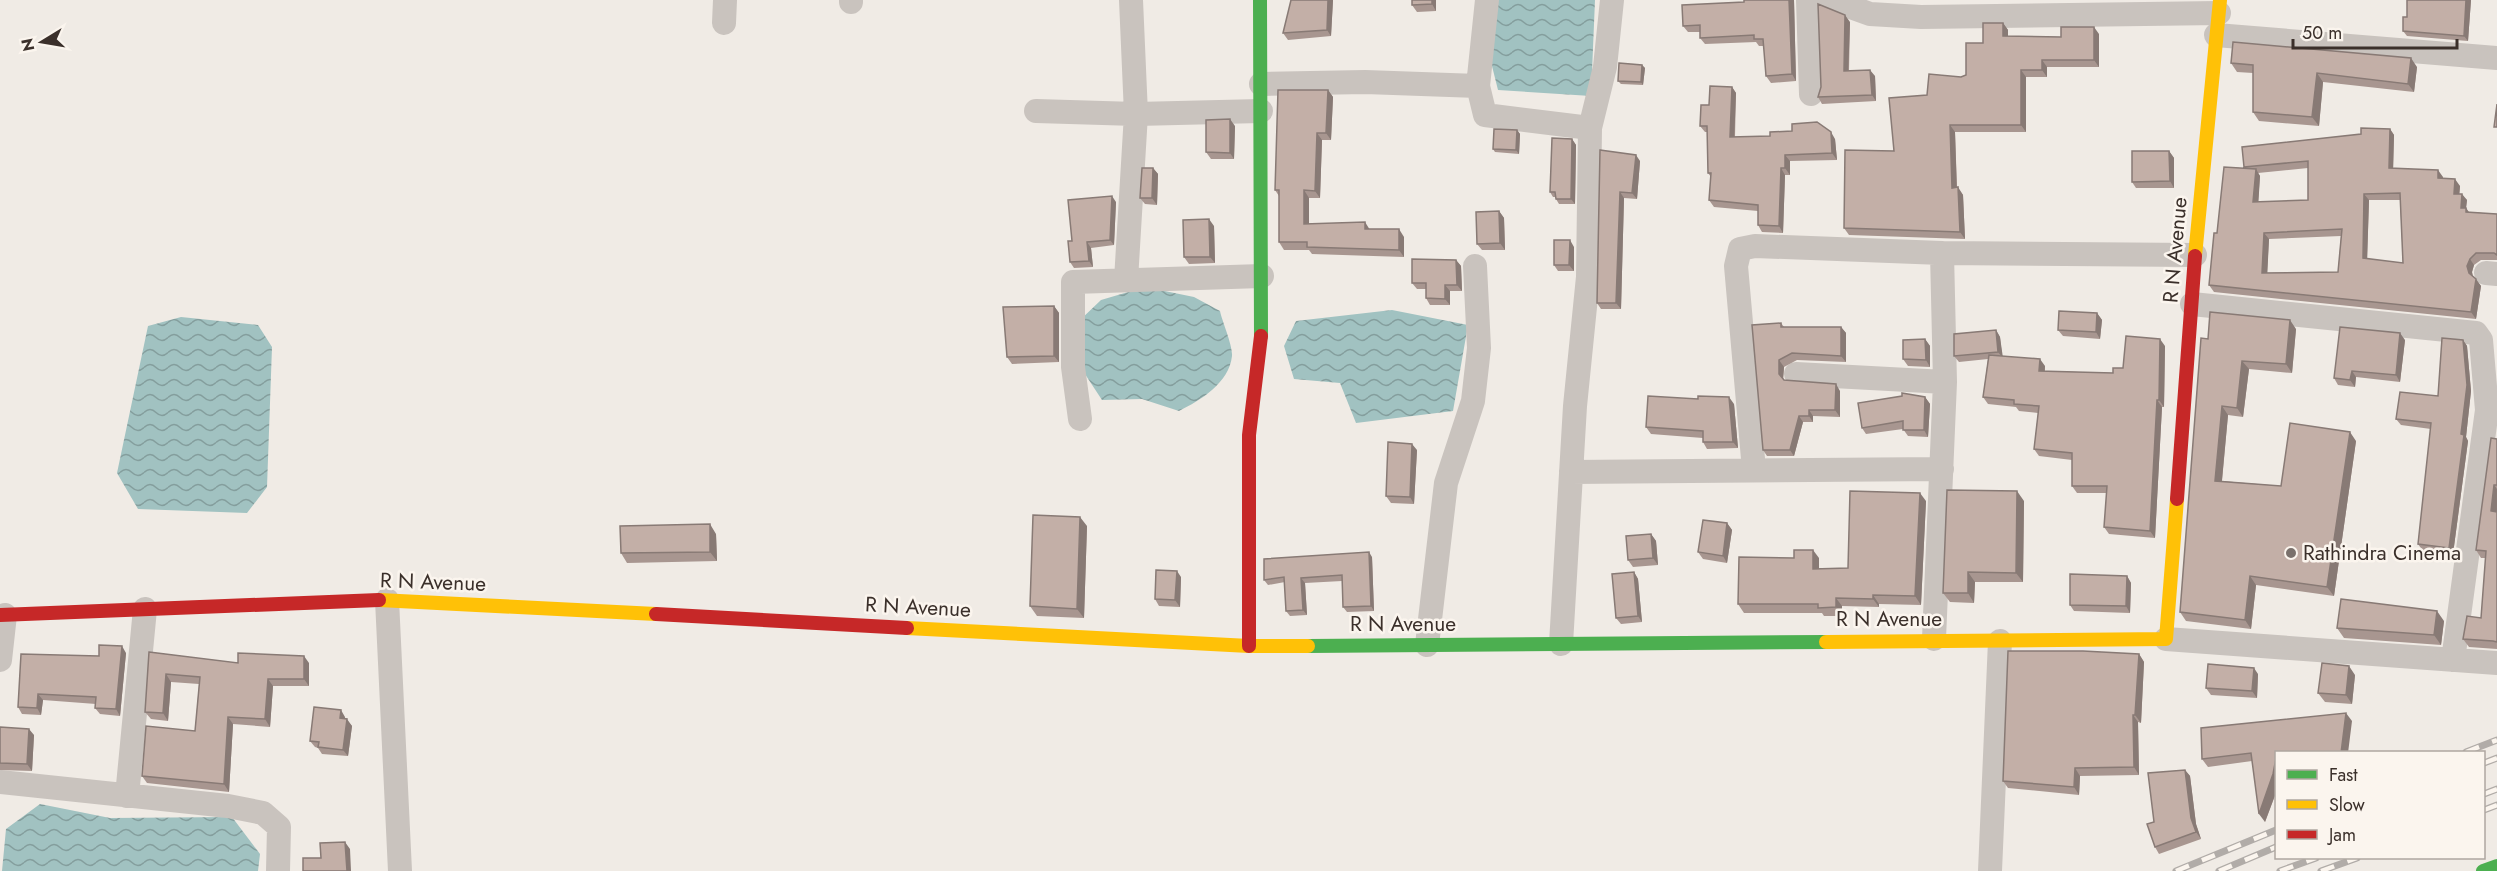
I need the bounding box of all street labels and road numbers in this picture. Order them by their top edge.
street label: R N Avenue [2155,196,2195,304]
street label: R N Avenue [379,565,487,599]
street label: R N Avenue [864,589,972,625]
street label: R N Avenue [1836,604,1942,634]
street label: R N Avenue [1350,609,1456,639]

